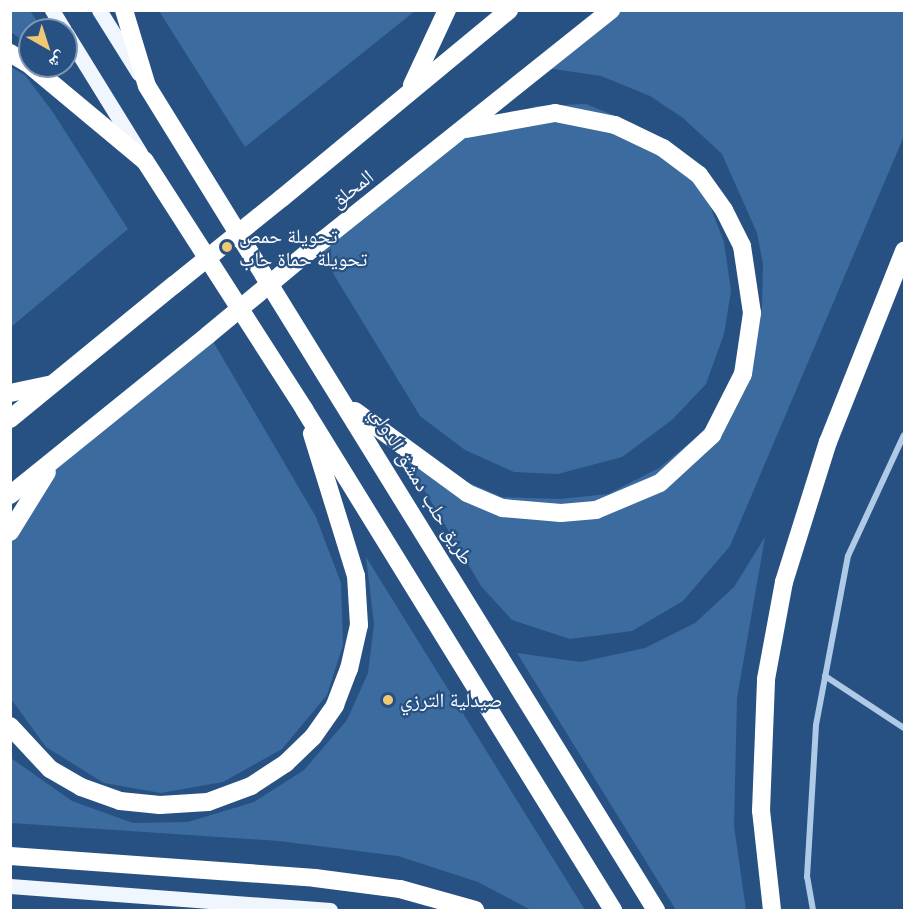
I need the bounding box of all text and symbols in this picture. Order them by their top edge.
north arrow [18,18,78,78]
text: ش [45,47,71,74]
street label: المحلق [326,165,378,213]
place label: تحويلة حمص تحويلة حماة حاب [239,224,367,271]
marker: تحويلة حمص تحويلة حماة حاب [220,240,234,254]
street label: طريق حلب دمشق الدولي [365,403,479,569]
place label: صيدلية الترزي [400,688,503,712]
marker: صيدلية الترزي [381,693,395,707]

